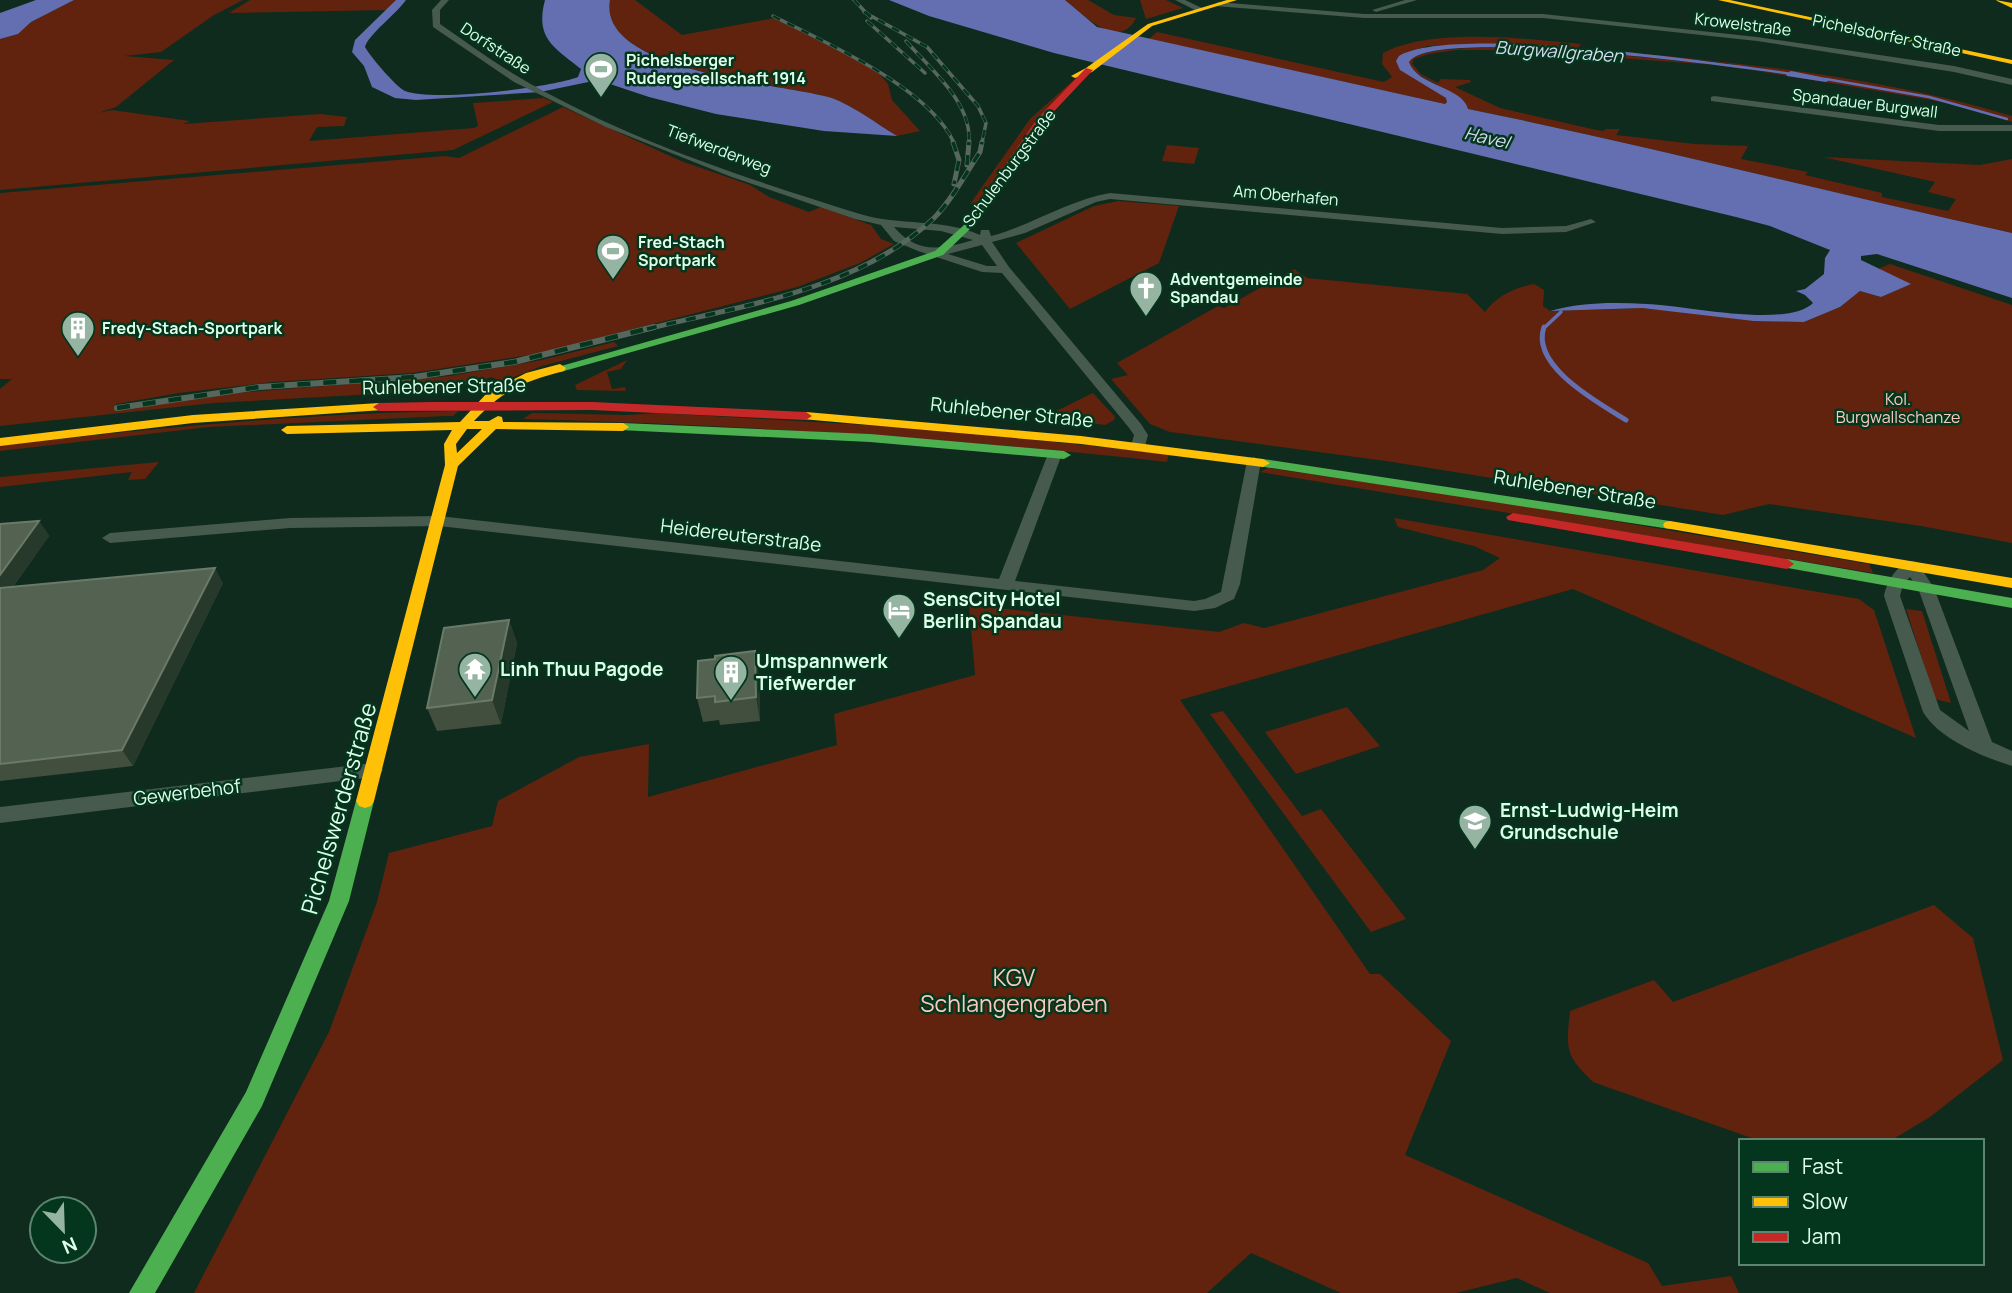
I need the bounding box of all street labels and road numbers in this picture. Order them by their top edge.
street label: Krowelstraße [1693,7,1793,41]
street label: Pichelsdorfer Straße [1811,9,1963,61]
street label: Dorfstraße [457,17,535,79]
street label: Spandauer Burgwall [1791,83,1939,123]
street label: Schulenburgstraße [957,105,1061,231]
street label: Tiefwerderweg [663,119,775,179]
street label: Am Oberhafen [1233,179,1339,211]
street label: Ruhlebener Straße [362,372,526,400]
street label: Ruhlebener Straße [929,391,1095,433]
street label: Ruhlebener Straße [1492,463,1658,515]
street label: Heidereuterstraße [659,512,823,558]
street label: Pichelswerderstraße [292,698,384,918]
street label: Gewerbehof [132,772,242,811]

